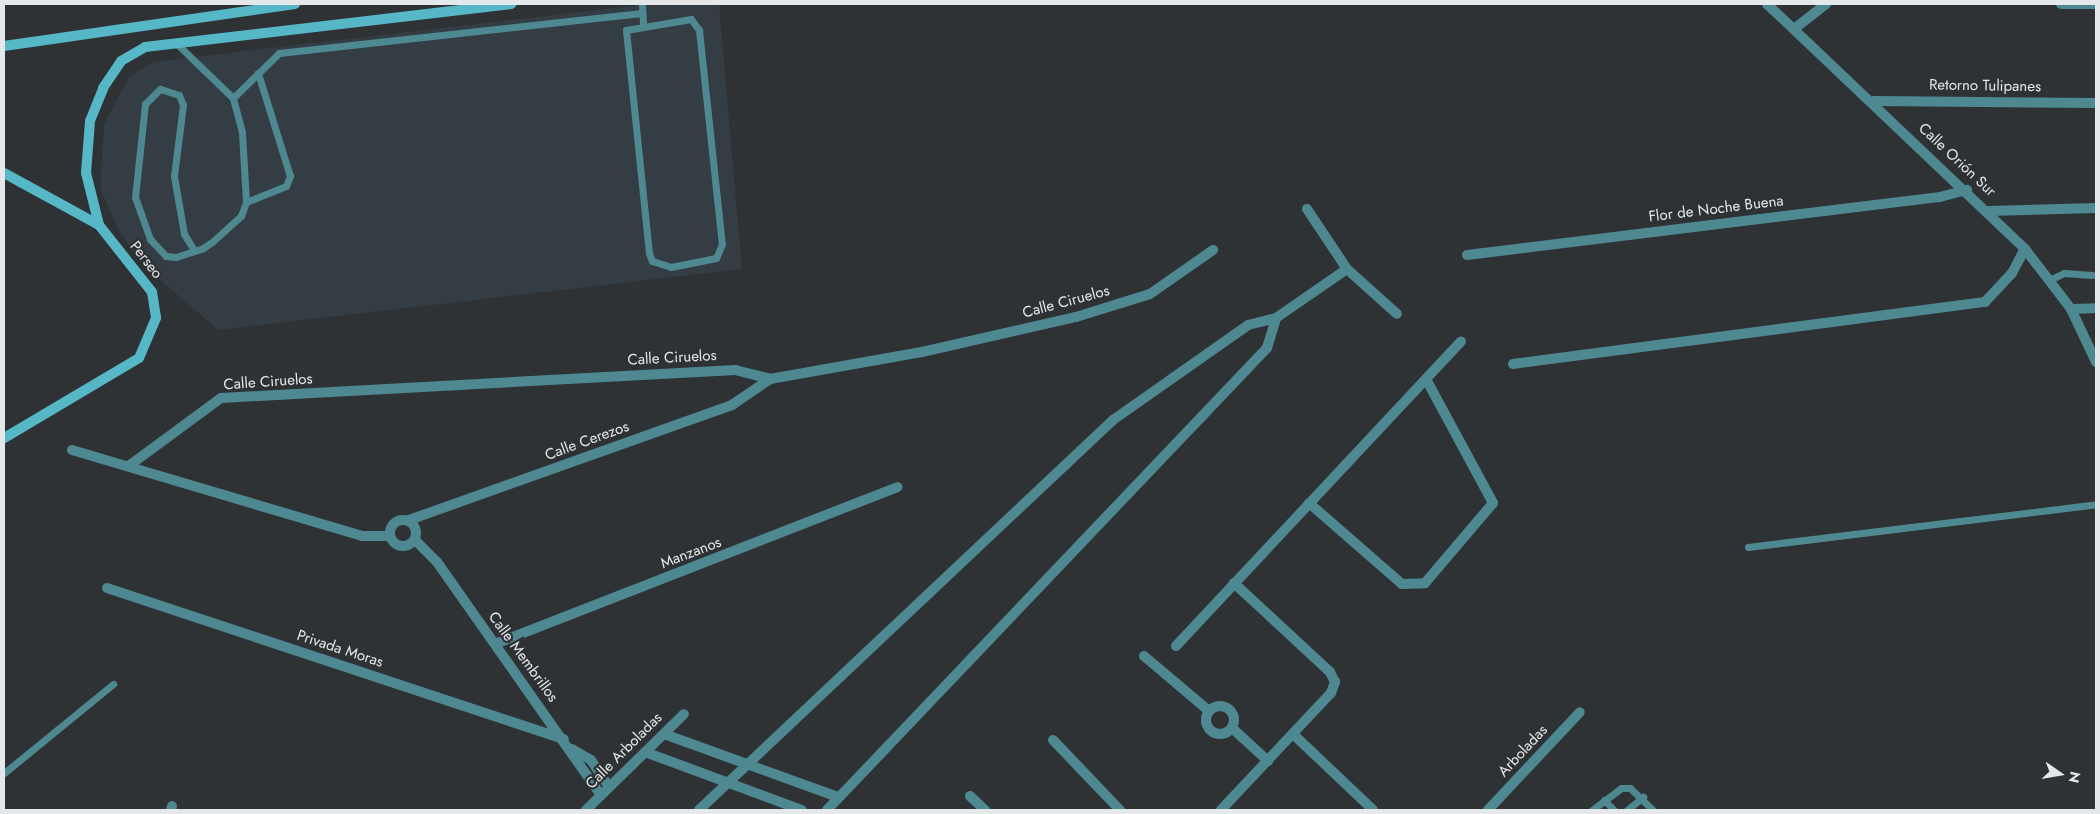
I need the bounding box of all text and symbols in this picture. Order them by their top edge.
street label: Retorno Tulipanes [1929,76,2041,96]
street label: Calle Orión Sur [1915,120,1999,200]
street label: Flor de Noche Buena [1648,192,1784,226]
street label: Perseo [126,238,166,282]
street label: Calle Ciruelos [1021,282,1111,322]
street label: Calle Ciruelos [627,347,717,369]
street label: Calle Ciruelos [223,370,313,394]
street label: Calle Cerezos [543,418,631,464]
street label: Manzanos [658,533,724,573]
street label: Calle Membrillos [484,608,562,706]
street label: Privada Moras [295,627,385,671]
street label: Calle Arboladas [582,709,666,793]
street label: Arboladas [1495,721,1551,781]
north arrow [2035,749,2085,799]
text: N [2064,770,2086,785]

